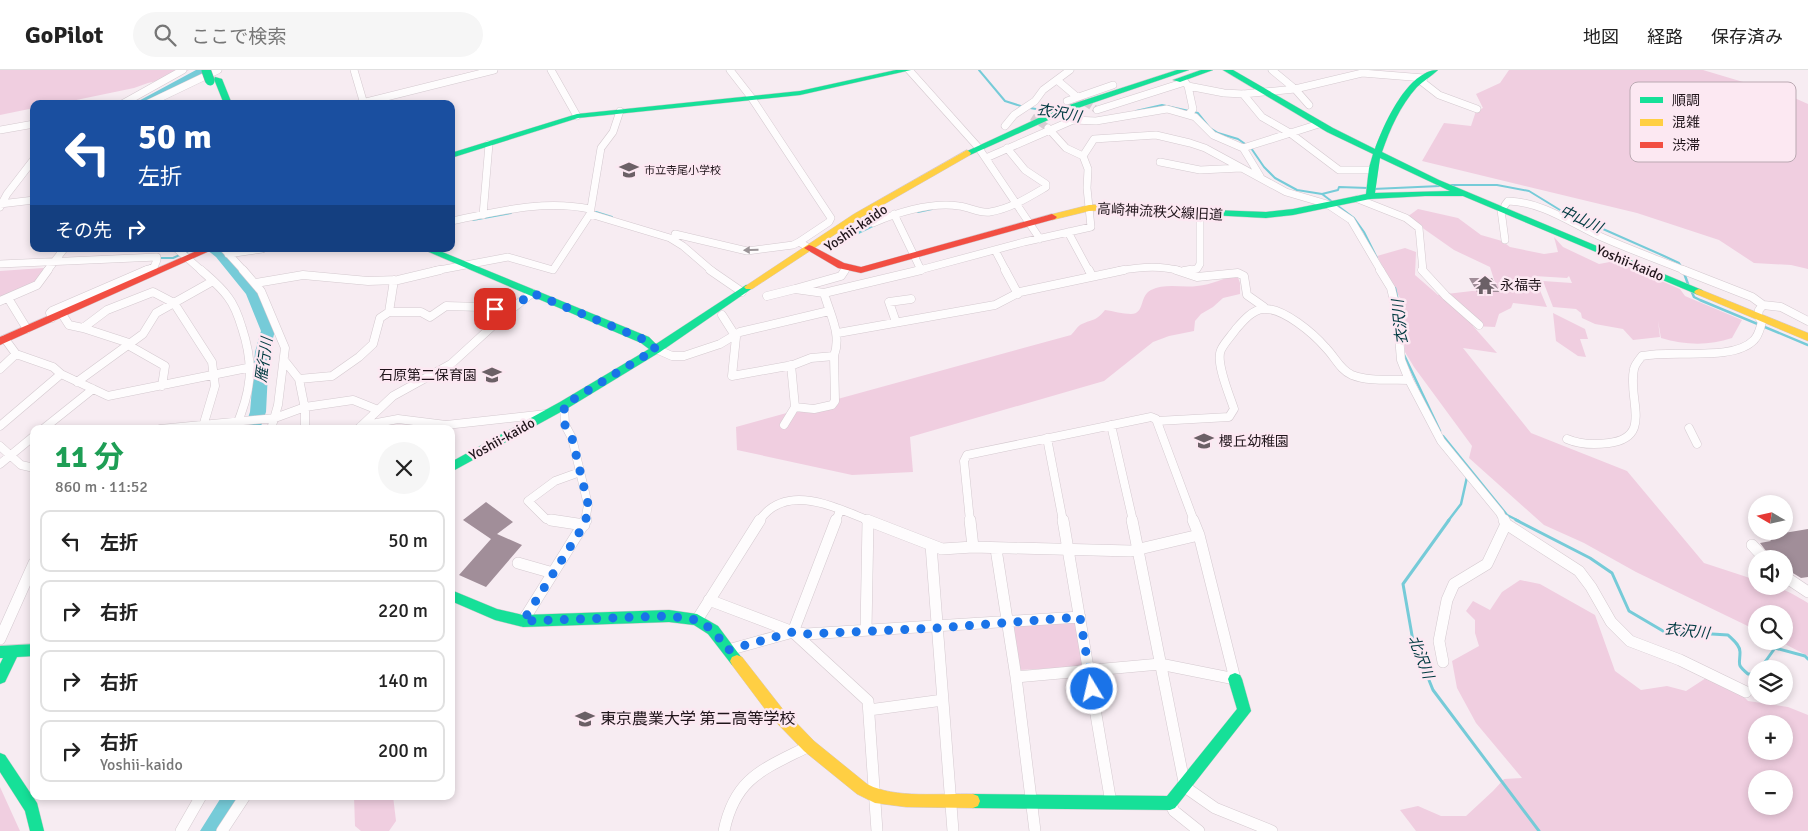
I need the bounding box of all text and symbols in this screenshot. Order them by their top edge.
search box [133,12,483,57]
text: GoPilot [25,20,103,50]
icon: search [151,21,179,49]
text: ここで検索 [191,25,286,49]
text: 地図 [1583,26,1619,48]
text: 経路 [1647,26,1683,48]
text: 保存済み [1711,26,1783,48]
legend [1630,82,1796,162]
text: 順調 [1672,92,1700,109]
water label: 衣沢川 [1035,100,1085,126]
text: 混雑 [1672,114,1700,131]
text: 50 m [138,115,212,158]
icon: left [55,120,120,185]
text: 渋滞 [1672,137,1700,154]
school or university icon: 市立寺尾小学校 [618,159,640,181]
text: 左折 [138,163,182,190]
place label: 市立寺尾小学校 [644,164,721,177]
street label: 高崎神流秩父線旧道 [1097,200,1223,224]
street label: Yoshii-kaido [821,201,891,255]
water label: 中山川 [1557,201,1607,238]
icon: right [122,215,150,243]
text: その先 [55,219,112,243]
street label: Yoshii-kaido [1593,241,1667,285]
one-way arrow [743,246,759,254]
temple icon: 永福寺 [1474,274,1496,296]
place label: 永福寺 [1500,277,1542,294]
pin [474,288,516,330]
icon: arrive [481,295,509,323]
water label: 衣沢川 [1388,297,1411,345]
water label: 雁行川 [252,334,276,384]
school or university icon: 石原第二保育園 [481,364,503,386]
place label: 石原第二保育園 [379,367,477,384]
street label: Yoshii-kaido [466,414,538,464]
school or university icon: 櫻丘幼稚園 [1193,430,1215,452]
place label: 櫻丘幼稚園 [1219,433,1289,450]
text: 11 分 [55,439,124,476]
button: close [378,442,430,494]
text: 860 m · 11:52 [55,477,148,497]
north arrow [1748,495,1792,540]
map controls [1748,495,1793,815]
icon: left [57,527,85,555]
text: 50 m [388,529,428,553]
text: 左折 [100,531,138,555]
button: sound [1748,550,1793,595]
icon: right [57,597,85,625]
text: 220 m [378,599,428,623]
text: 右折 [100,601,138,625]
button: search [1748,605,1793,650]
water label: 衣沢川 [1664,620,1712,643]
water label: 北沢川 [1405,633,1438,683]
button: layers [1748,660,1793,705]
position arrow [1065,662,1117,714]
icon: right [57,667,85,695]
text: 140 m [378,669,428,693]
text: 右折 [100,671,138,695]
school or university icon: 東京農業大学 第二高等学校 [574,708,596,730]
place label: 東京農業大学 第二高等学校 [600,709,796,729]
button: + [1748,715,1793,760]
text: 右折 [100,731,138,755]
icon: right [57,737,85,765]
text: 200 m [378,739,428,763]
text: Yoshii-kaido [100,755,183,775]
button: − [1748,770,1793,815]

